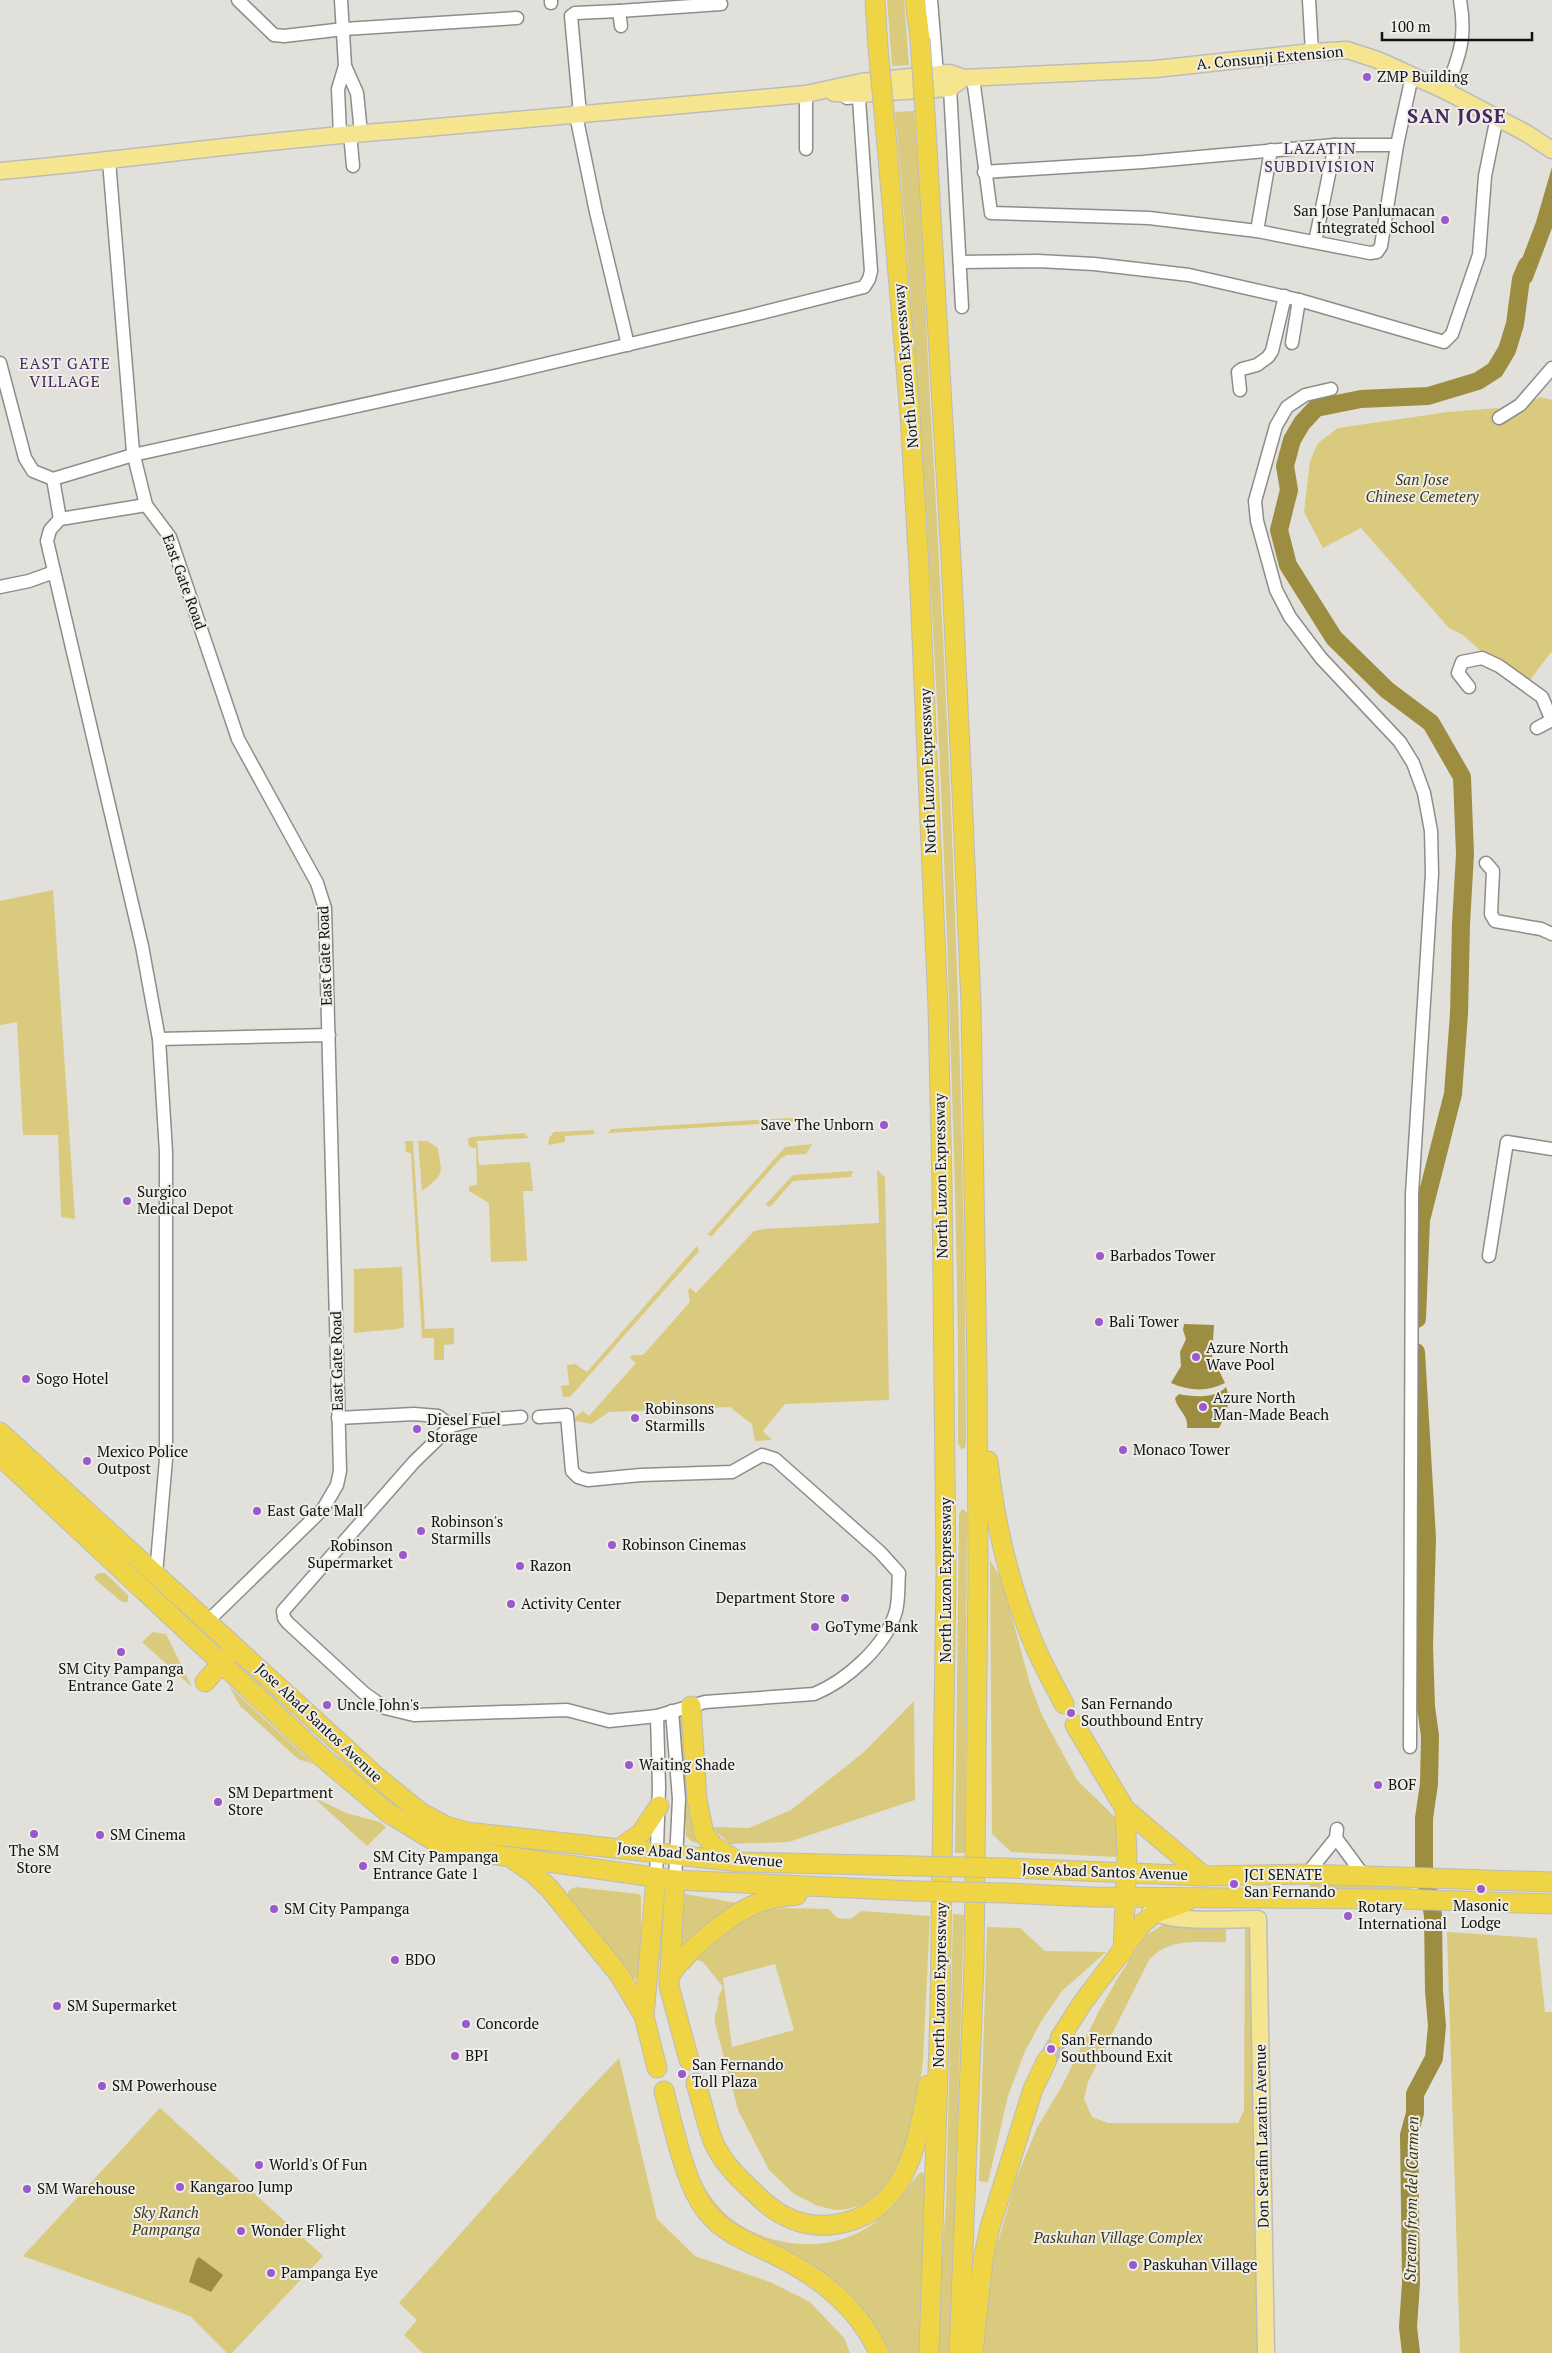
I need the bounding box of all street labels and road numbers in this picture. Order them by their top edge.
street label: A. Consunji Extension [1196,41,1344,73]
street label: North Luzon Expressway [888,282,922,449]
street label: East Gate Road [158,531,211,632]
street label: North Luzon Expressway [914,688,940,854]
street label: East Gate Road [312,906,336,1006]
street label: North Luzon Expressway [929,1093,951,1259]
street label: East Gate Road [325,1311,347,1411]
street label: North Luzon Expressway [935,1497,955,1663]
street label: Jose Abad Santos Avenue [252,1658,387,1786]
street label: Jose Abad Santos Avenue [616,1837,784,1871]
street label: Jose Abad Santos Avenue [1022,1858,1188,1884]
street label: North Luzon Expressway [928,1902,950,2068]
street label: Don Serafin Lazatin Avenue [1249,2044,1273,2228]

